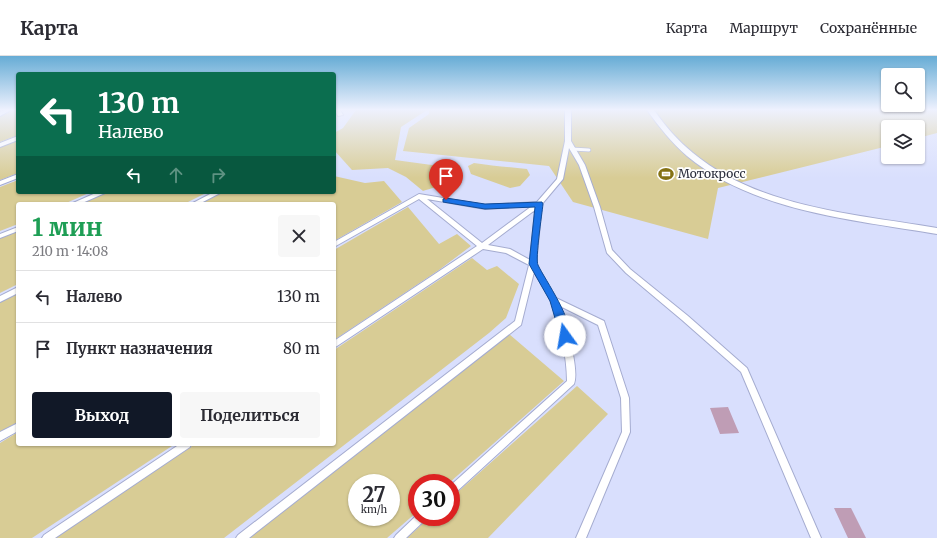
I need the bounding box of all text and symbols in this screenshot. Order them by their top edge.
text: Карта [20,16,78,40]
text: Карта [666,19,707,37]
text: Маршрут [729,19,798,37]
text: Сохранённые [820,19,917,37]
map controls [881,68,925,164]
button: search [881,68,925,112]
text: 130 m [98,85,180,121]
icon: left [32,88,84,140]
text: Налево [98,120,164,143]
button: layers [881,120,925,164]
pin [429,159,463,200]
icon: left [123,164,145,186]
icon: ahead [165,164,187,186]
icon: right [207,164,229,186]
icon: arrive [435,165,457,187]
sports icon: Мотокросс [657,165,675,183]
place label: Мотокросс [678,166,746,181]
text: 1 мин [32,212,103,243]
button: close [278,215,320,257]
text: 210 m · 14:08 [32,243,108,260]
icon: left [32,286,54,308]
text: Налево [66,287,122,306]
text: 130 m [277,287,320,306]
position arrow [544,315,586,357]
icon: arrive [32,338,54,360]
text: Пункт назначения [66,339,213,358]
text: 80 m [283,339,320,358]
button: Выход [32,392,172,438]
button: Поделиться [180,392,320,438]
speed limit sign: 30 [408,474,460,526]
text: 27 [362,482,386,507]
text: km/h [361,503,387,516]

